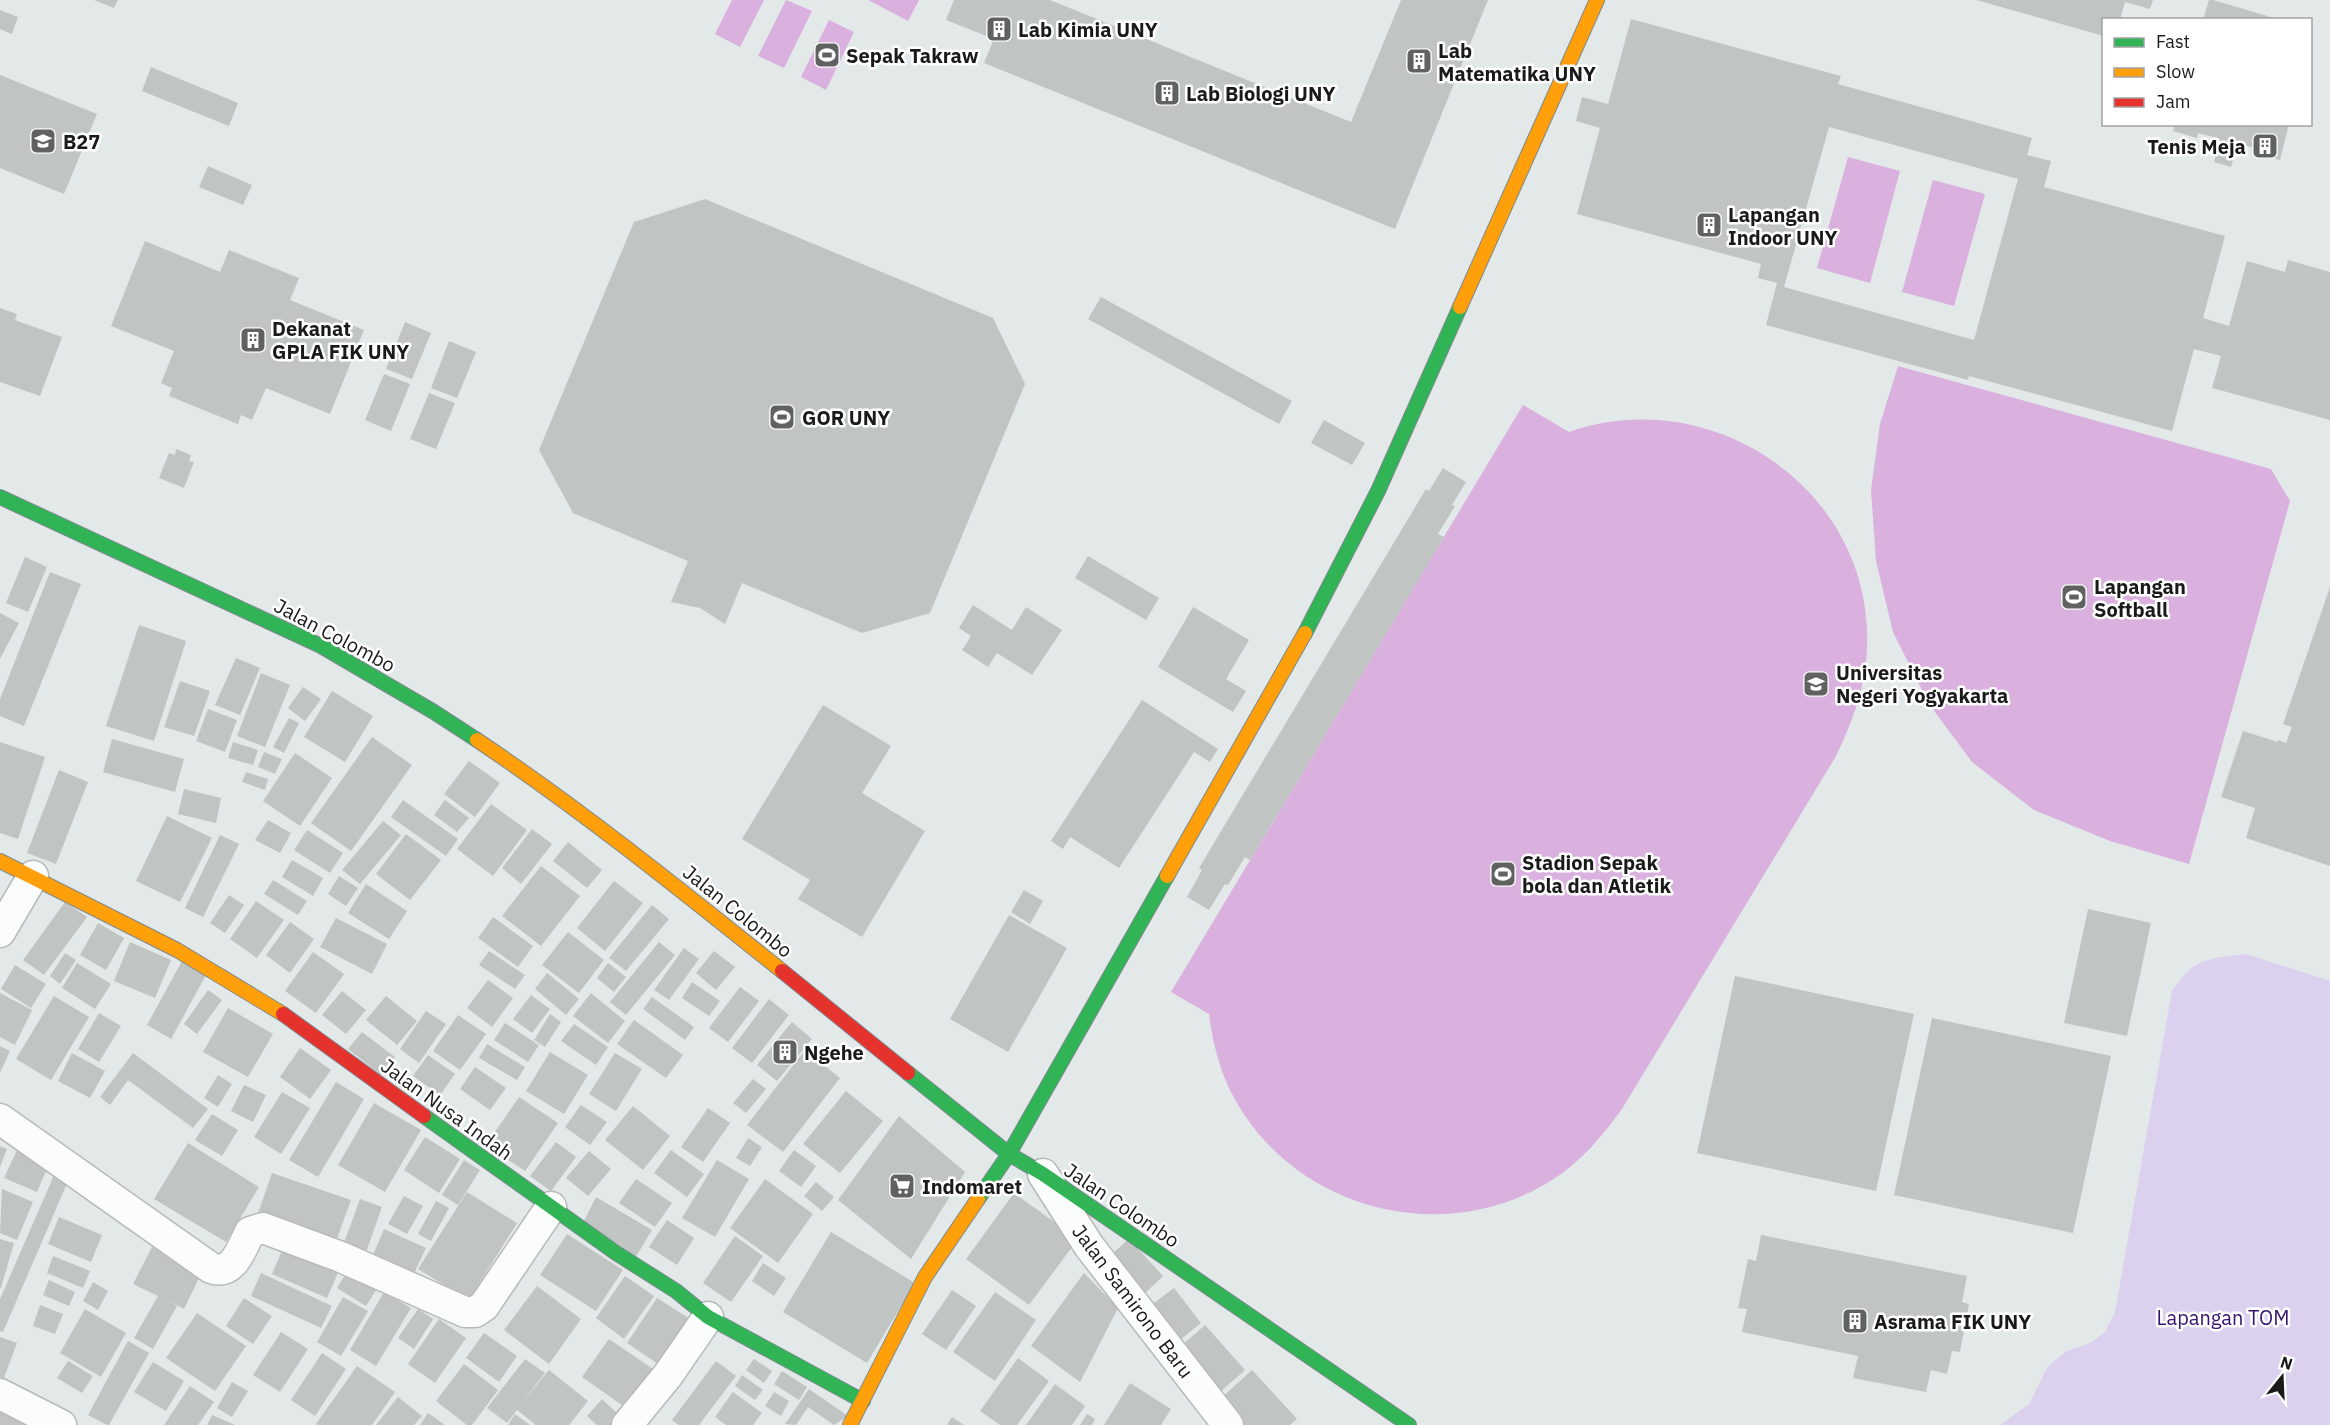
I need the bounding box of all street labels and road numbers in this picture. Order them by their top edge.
street label: Jalan Colombo [270,592,400,678]
street label: Jalan Colombo [678,858,798,964]
street label: Jalan Nusa Indah [376,1052,518,1166]
street label: Jalan Colombo [1059,1156,1185,1254]
street label: Jalan Samirono Baru [1066,1219,1200,1383]

